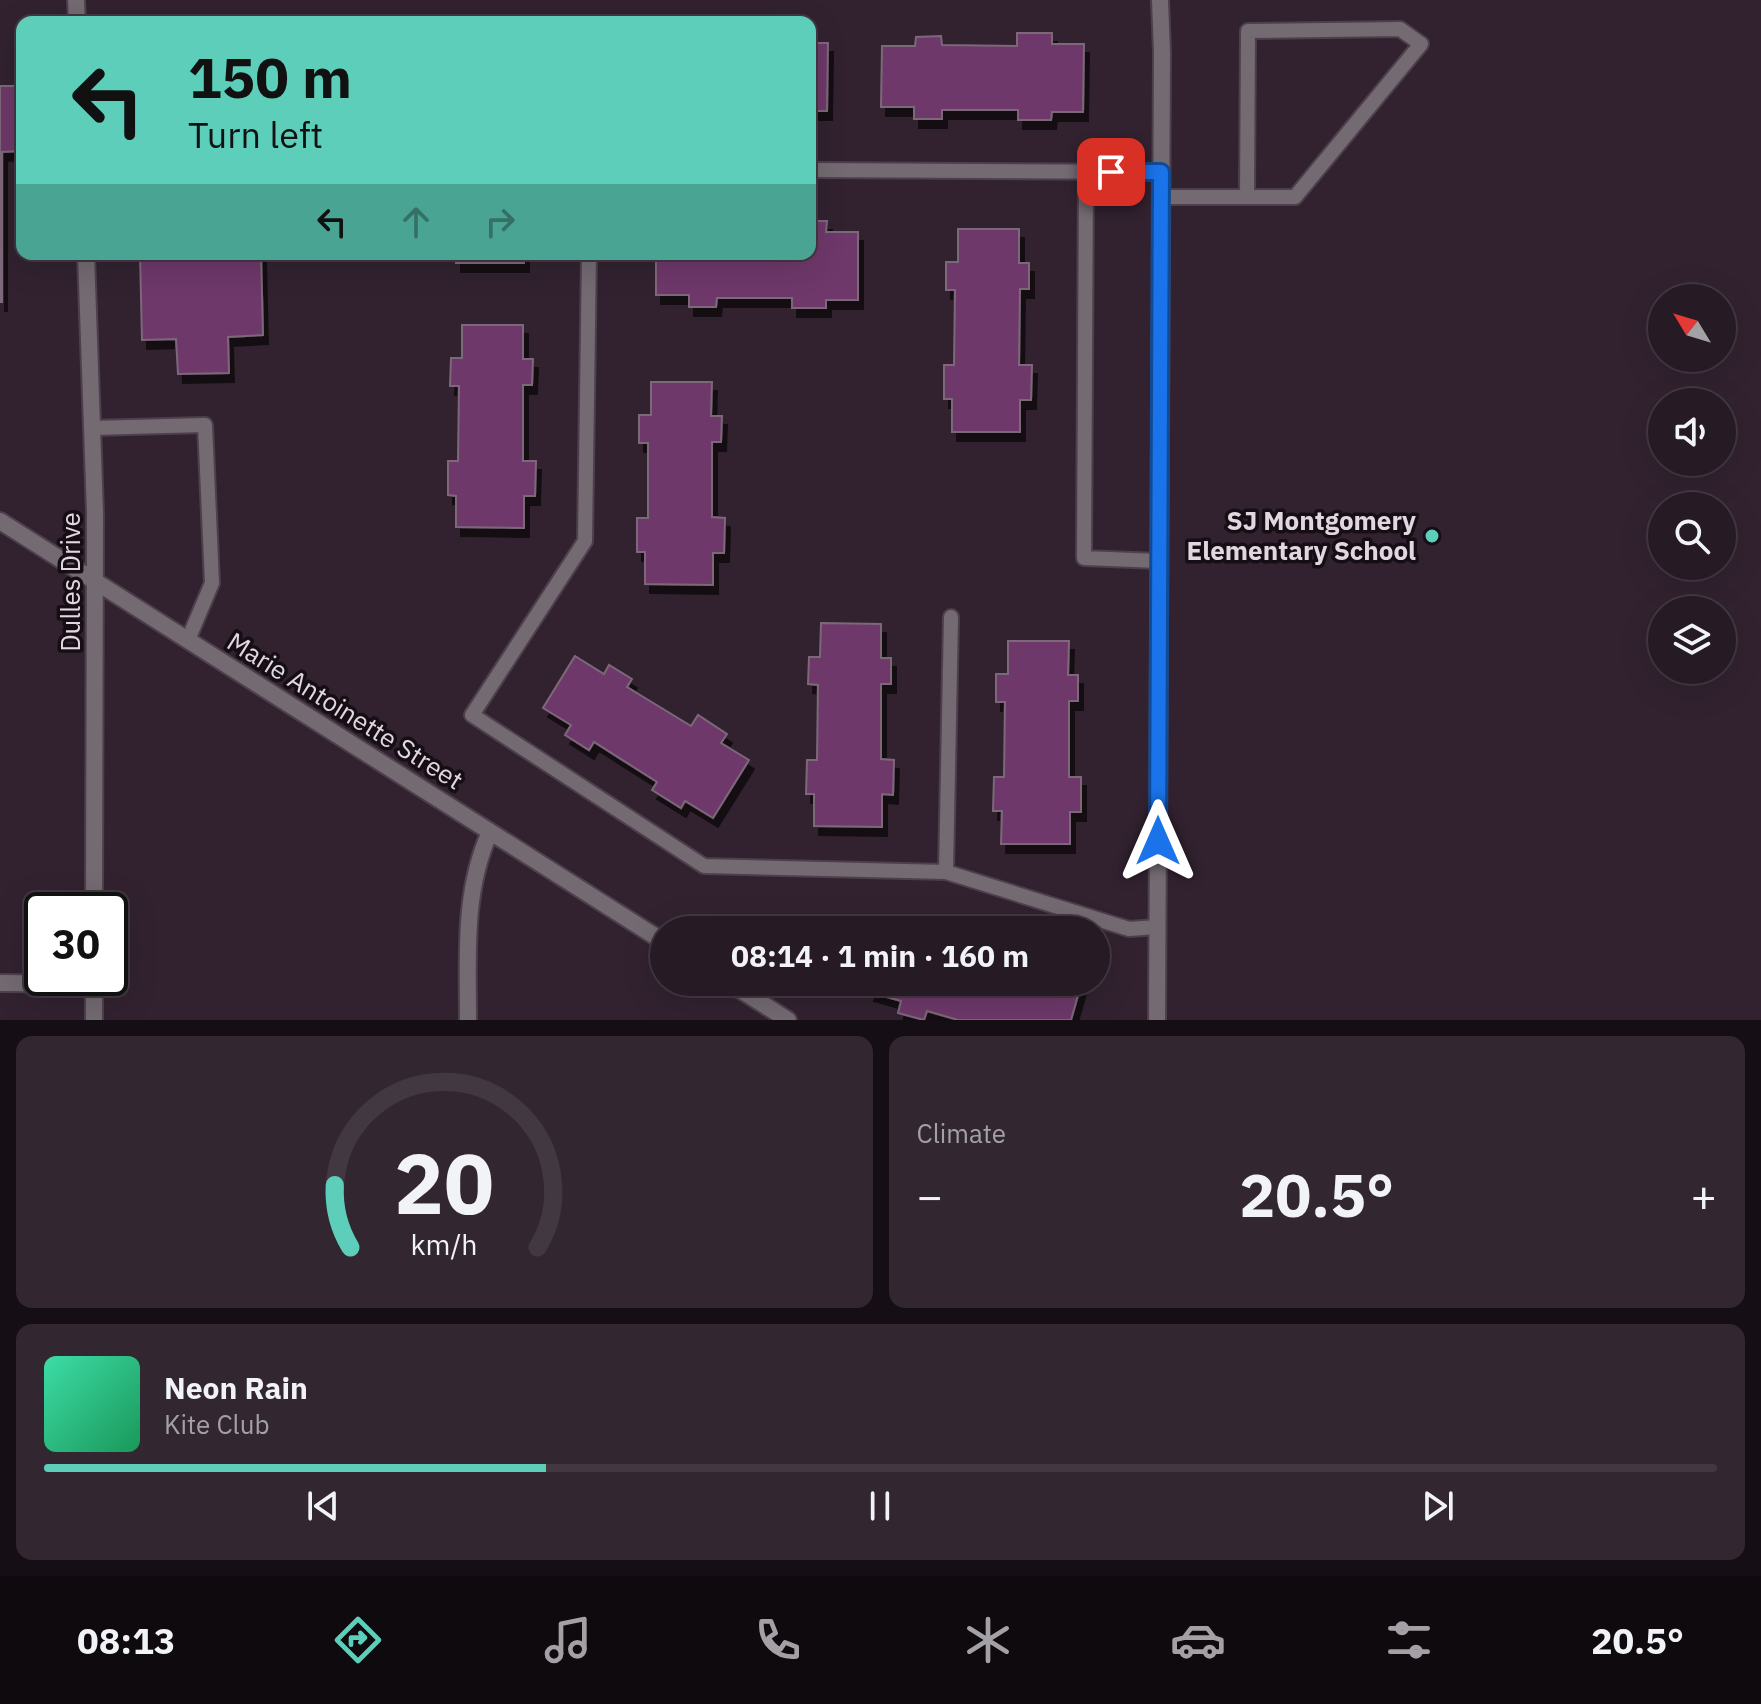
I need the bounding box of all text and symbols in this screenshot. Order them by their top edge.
text: 150 m [188,41,352,113]
icon: left [56,48,160,152]
text: Turn left [188,111,323,158]
pin [1077,138,1145,206]
icon: arrive [1089,150,1133,194]
icon: left [310,200,354,244]
icon: ahead [394,200,438,244]
icon: right [478,200,522,244]
north arrow [1648,284,1736,372]
map controls [1648,284,1736,684]
button: sound [1648,388,1736,476]
button: search [1648,492,1736,580]
place label: SJ Montgomery Elementary School [1187,503,1416,567]
street label: Dulles Drive [53,512,87,652]
marker: SJ Montgomery Elementary School [1423,527,1441,545]
button: layers [1648,596,1736,684]
street label: Marie Antoinette Street [221,624,470,797]
position arrow [1116,799,1200,883]
speed limit sign: 30 [24,892,128,996]
text: 08:14 · 1 min · 160 m [731,936,1029,975]
text: Climate [917,1116,1006,1150]
text: 20 [394,1129,494,1237]
text: 20.5° [1239,1155,1394,1234]
text: − [917,1167,943,1224]
text: + [1691,1167,1717,1224]
text: km/h [411,1226,478,1263]
text: Neon Rain [164,1368,308,1407]
text: Kite Club [164,1407,269,1441]
icon: previous [301,1484,345,1528]
icon: pause [858,1484,902,1528]
icon: next [1416,1484,1460,1528]
icon: directions [330,1612,386,1668]
icon: music [540,1612,596,1668]
icon: phone [750,1612,806,1668]
icon: climate [960,1612,1016,1668]
icon: car [1170,1612,1226,1668]
icon: filters [1381,1612,1437,1668]
text: 08:13 [77,1617,175,1664]
text: 20.5° [1591,1617,1684,1664]

